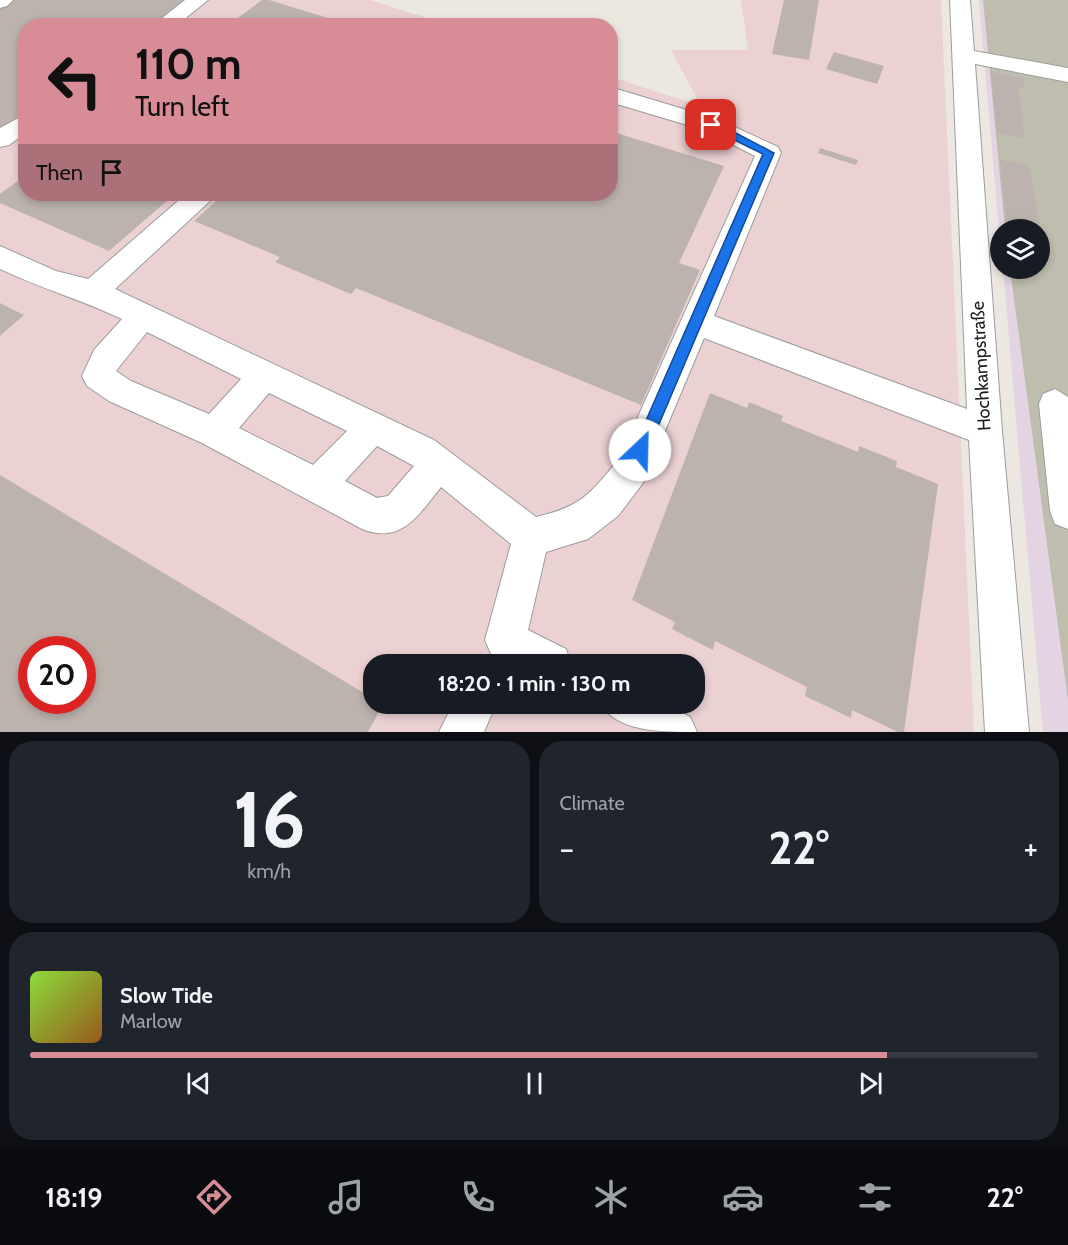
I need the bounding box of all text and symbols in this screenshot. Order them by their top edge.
text: 110 m [135,38,242,90]
icon: left [36,42,114,120]
text: Turn left [135,90,229,123]
pin [685,99,736,150]
icon: arrive [694,108,727,141]
icon: arrive [95,156,128,189]
text: Then [36,159,83,186]
map controls [990,219,1050,279]
button: layers [990,219,1050,279]
street label: Hochkampstraße [967,301,995,431]
position arrow [608,418,672,482]
speed limit sign: 20 [18,636,96,714]
text: 18:20 · 1 min · 130 m [438,670,630,697]
text: 16 [233,772,306,867]
text: Climate [560,791,625,815]
text: 22° [768,821,829,875]
text: − [560,828,574,868]
text: + [1023,828,1038,868]
text: km/h [247,859,291,883]
text: Slow Tide [120,982,213,1009]
text: Marlow [120,1009,182,1033]
icon: previous [182,1067,215,1100]
icon: pause [518,1067,551,1100]
icon: next [854,1067,887,1100]
icon: directions [193,1176,235,1218]
icon: music [325,1176,367,1218]
icon: phone [457,1176,499,1218]
icon: climate [590,1176,632,1218]
icon: car [722,1176,764,1218]
icon: filters [854,1176,896,1218]
text: 18:19 [45,1181,103,1214]
text: 22° [986,1181,1023,1214]

